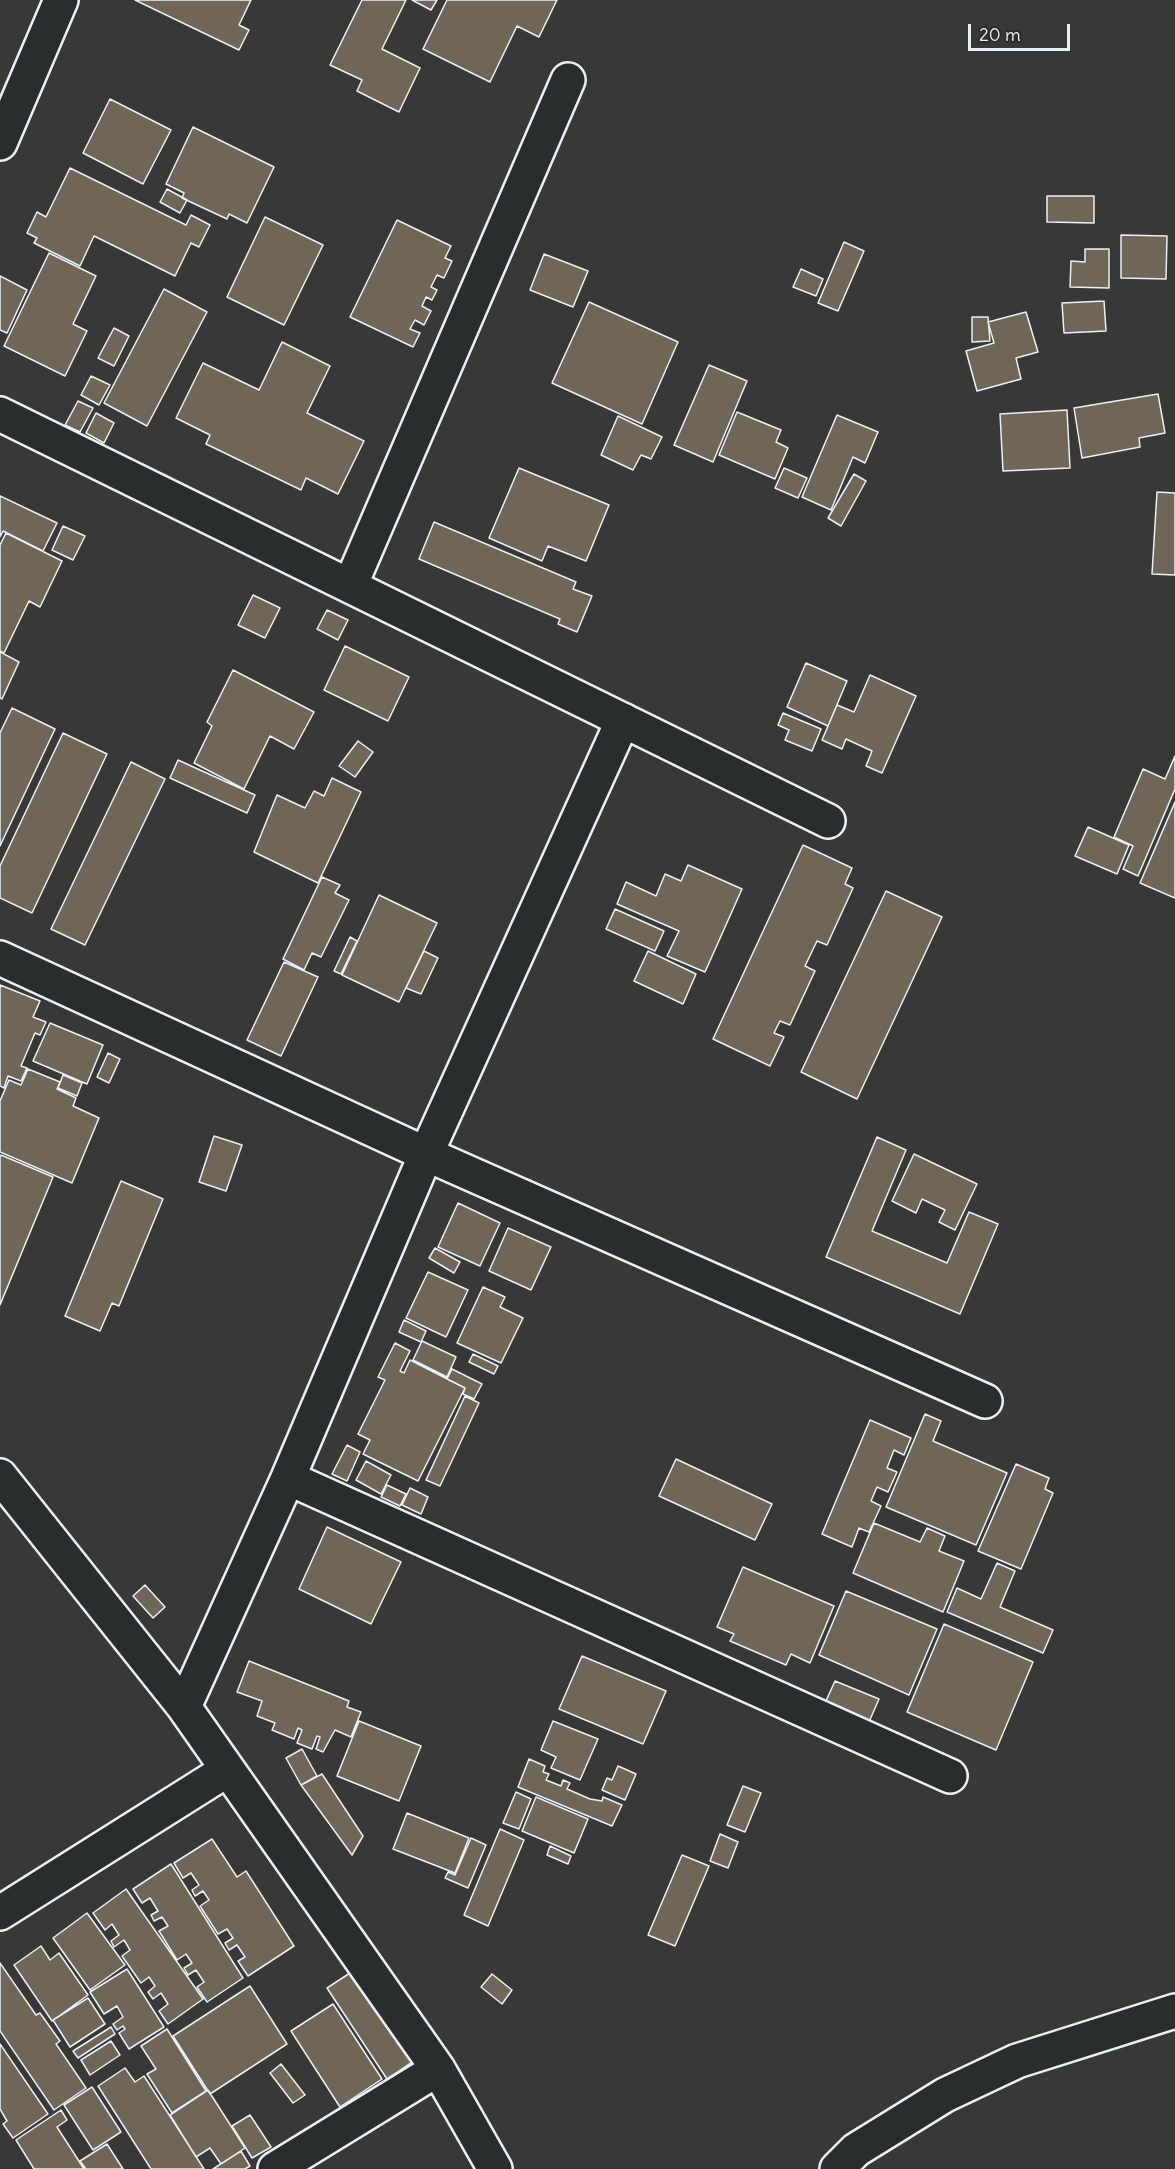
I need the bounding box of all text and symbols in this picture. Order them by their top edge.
scale bar [971,12,1073,50]
text: 20 m [979,23,1021,46]

